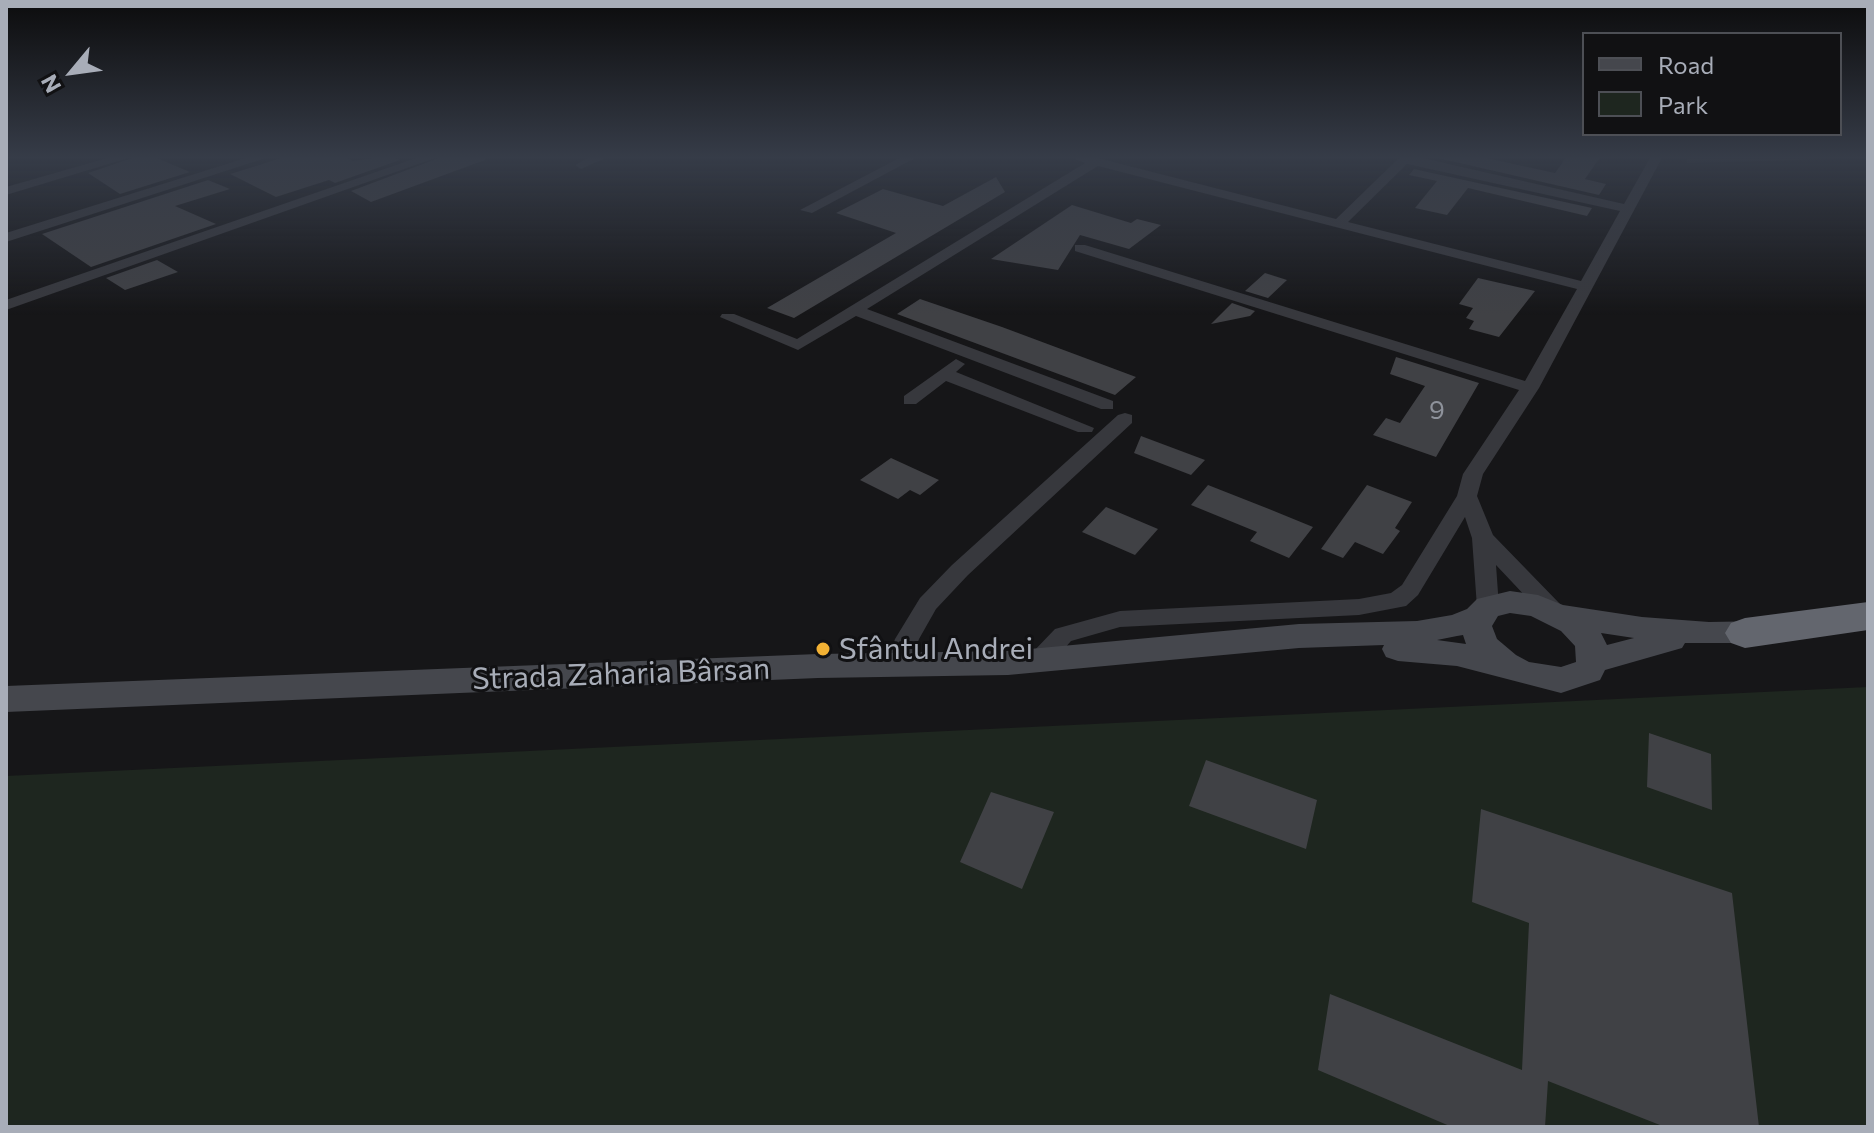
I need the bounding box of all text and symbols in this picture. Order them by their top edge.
north arrow [32,32,112,112]
legend [1582,32,1842,136]
text: Road [1658,50,1714,79]
text: N [35,70,66,98]
text: Park [1658,90,1708,119]
house number: 9 [1429,394,1445,426]
place label: Sfântul Andrei [839,631,1033,667]
marker: Sfântul Andrei [814,640,832,658]
street label: Strada Zaharia Bârsan [471,651,771,697]

